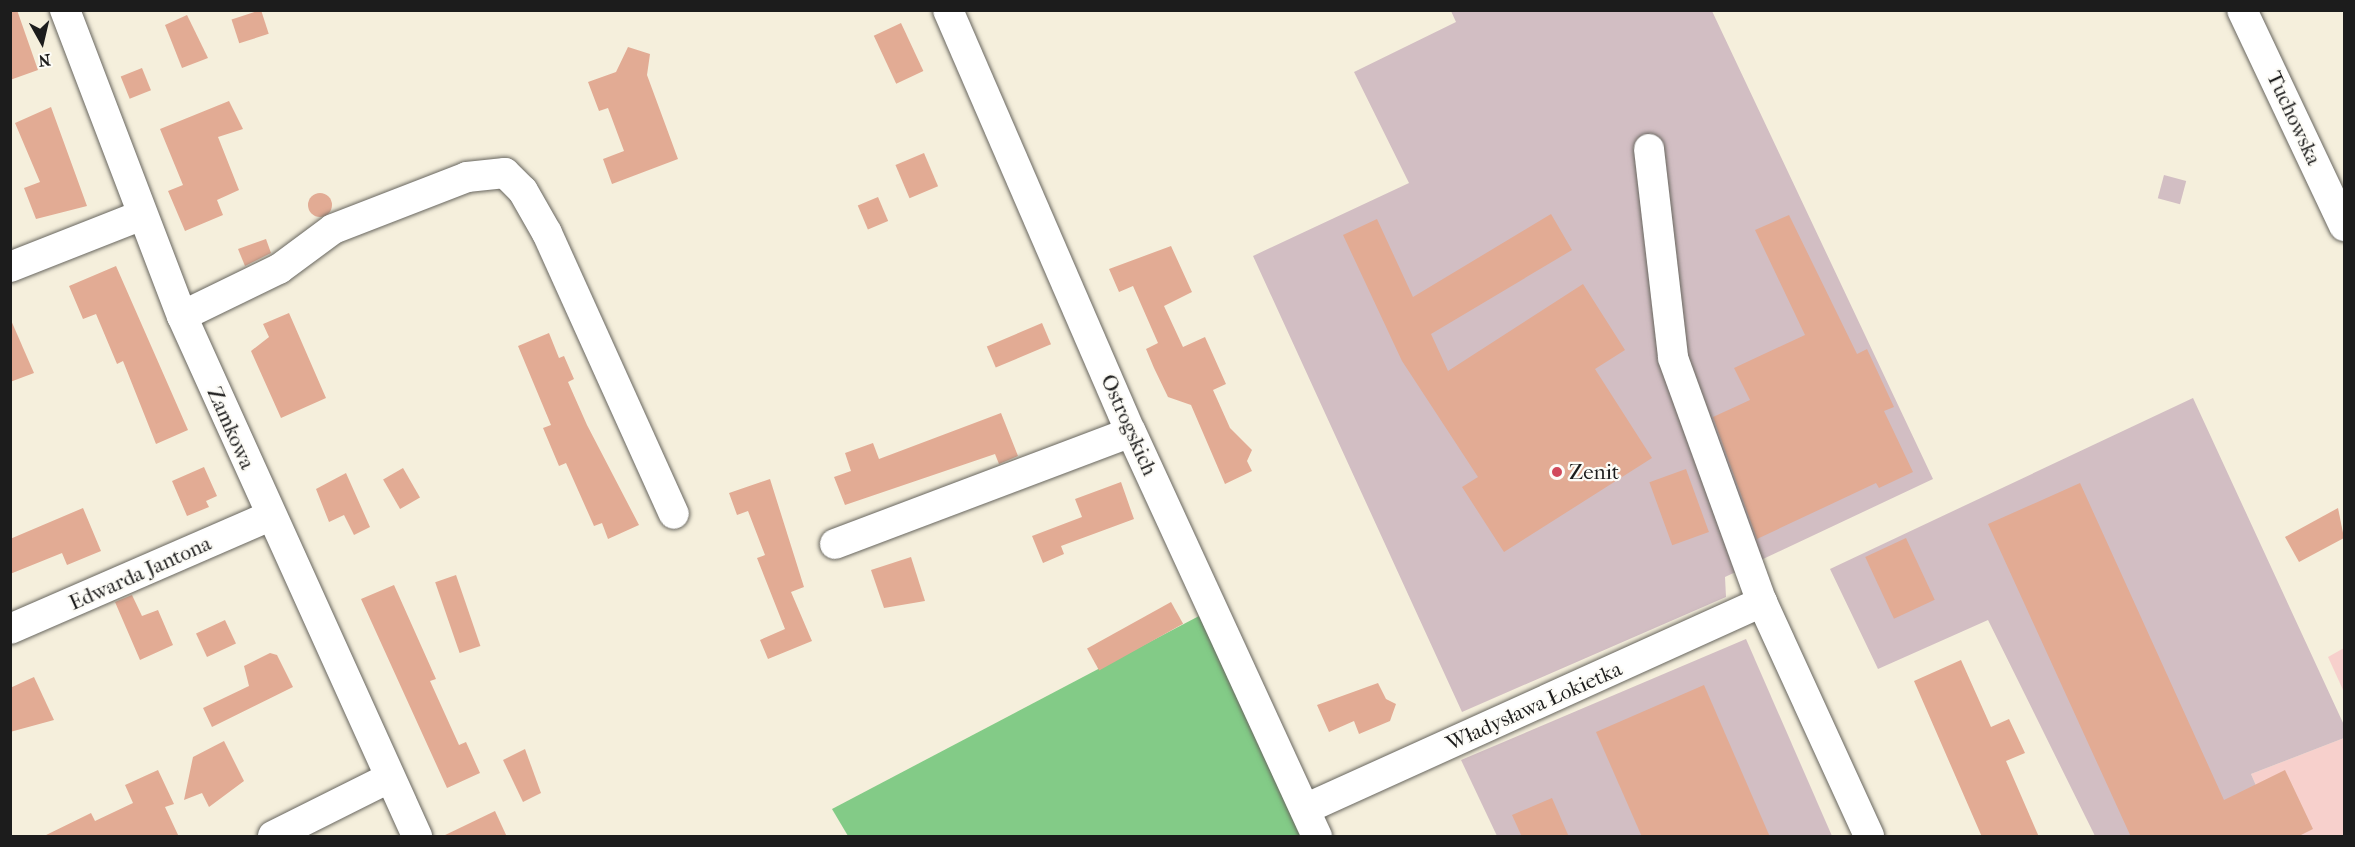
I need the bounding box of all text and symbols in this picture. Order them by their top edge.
north arrow [12,12,72,72]
text: N [37,50,52,71]
street label: Tuchowska [2261,67,2327,169]
street label: Ostrogskich [1095,370,1163,480]
street label: Zamkowa [202,383,260,473]
place label: Zenit [1569,459,1619,485]
marker: Zenit [1550,465,1564,479]
street label: Edwarda Jantona [65,530,215,616]
street label: Władysława Łokietka [1442,656,1626,756]

